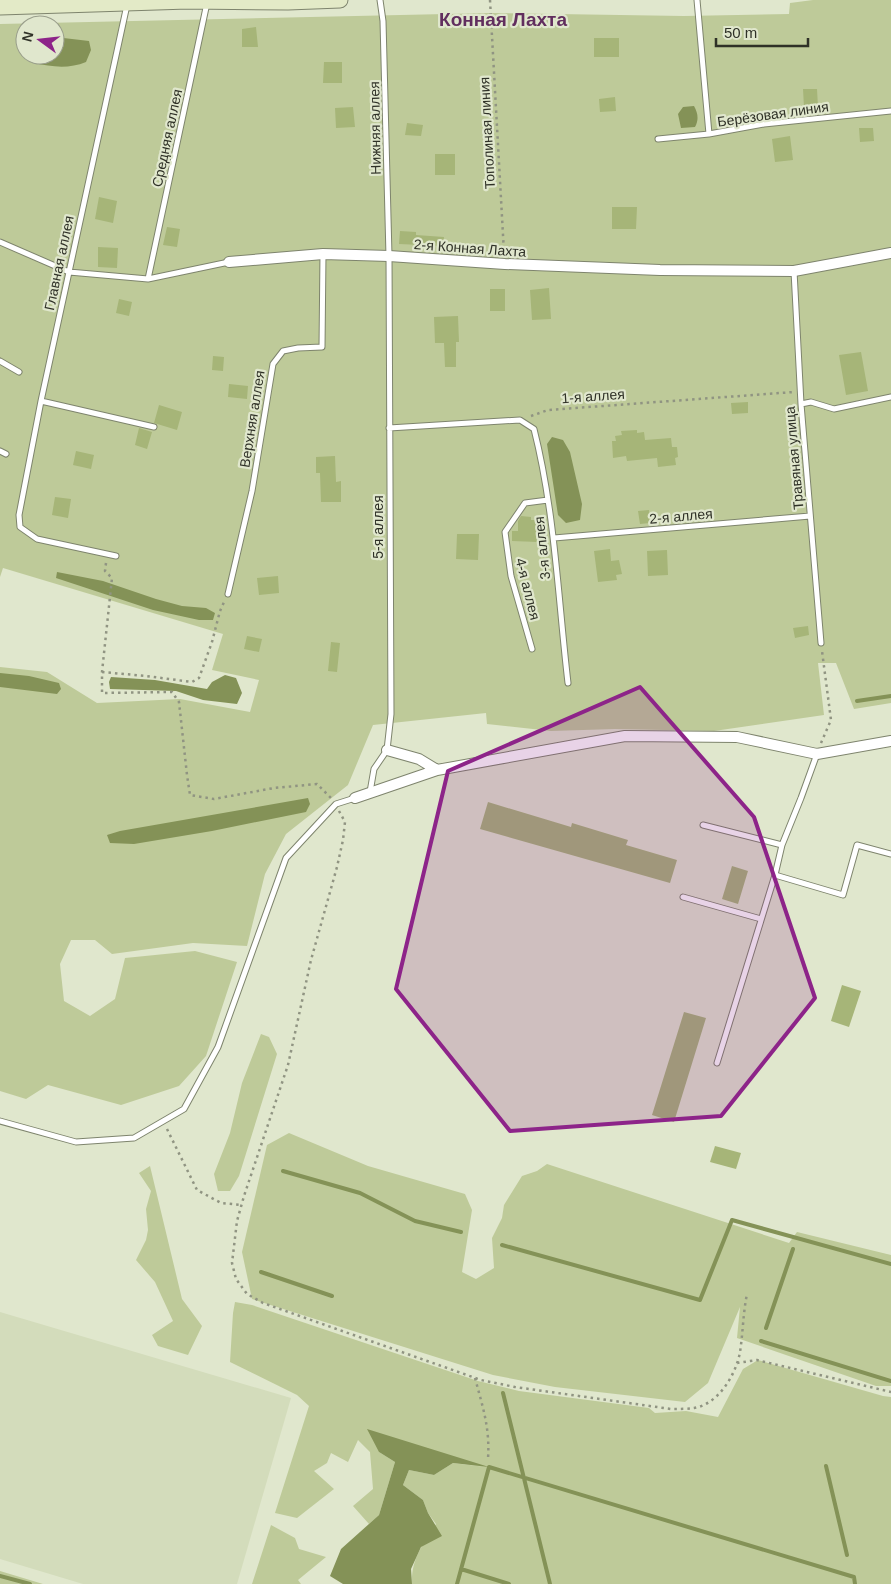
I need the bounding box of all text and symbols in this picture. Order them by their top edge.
district label: Конная Лахта [439,9,567,30]
north arrow [15,15,65,65]
scale bar [716,15,808,47]
text: 50 m [724,24,757,41]
text: N [18,30,36,44]
street label: Тополиная линия [476,76,498,190]
street label: Нижняя аллея [366,81,384,175]
street label: Средняя аллея [149,88,185,188]
street label: Берёзовая линия [716,98,830,130]
street label: Главная аллея [41,214,77,312]
street label: 2-я Конная Лахта [413,236,527,260]
street label: Верхняя аллея [236,369,268,469]
street label: 1-я аллея [561,386,625,406]
street label: Травяная улица [781,405,806,510]
street label: 5-я аллея [370,495,386,559]
street label: 2-я аллея [649,505,713,527]
street label: 3-я аллея [531,516,553,580]
street label: 4-я аллея [513,556,543,622]

